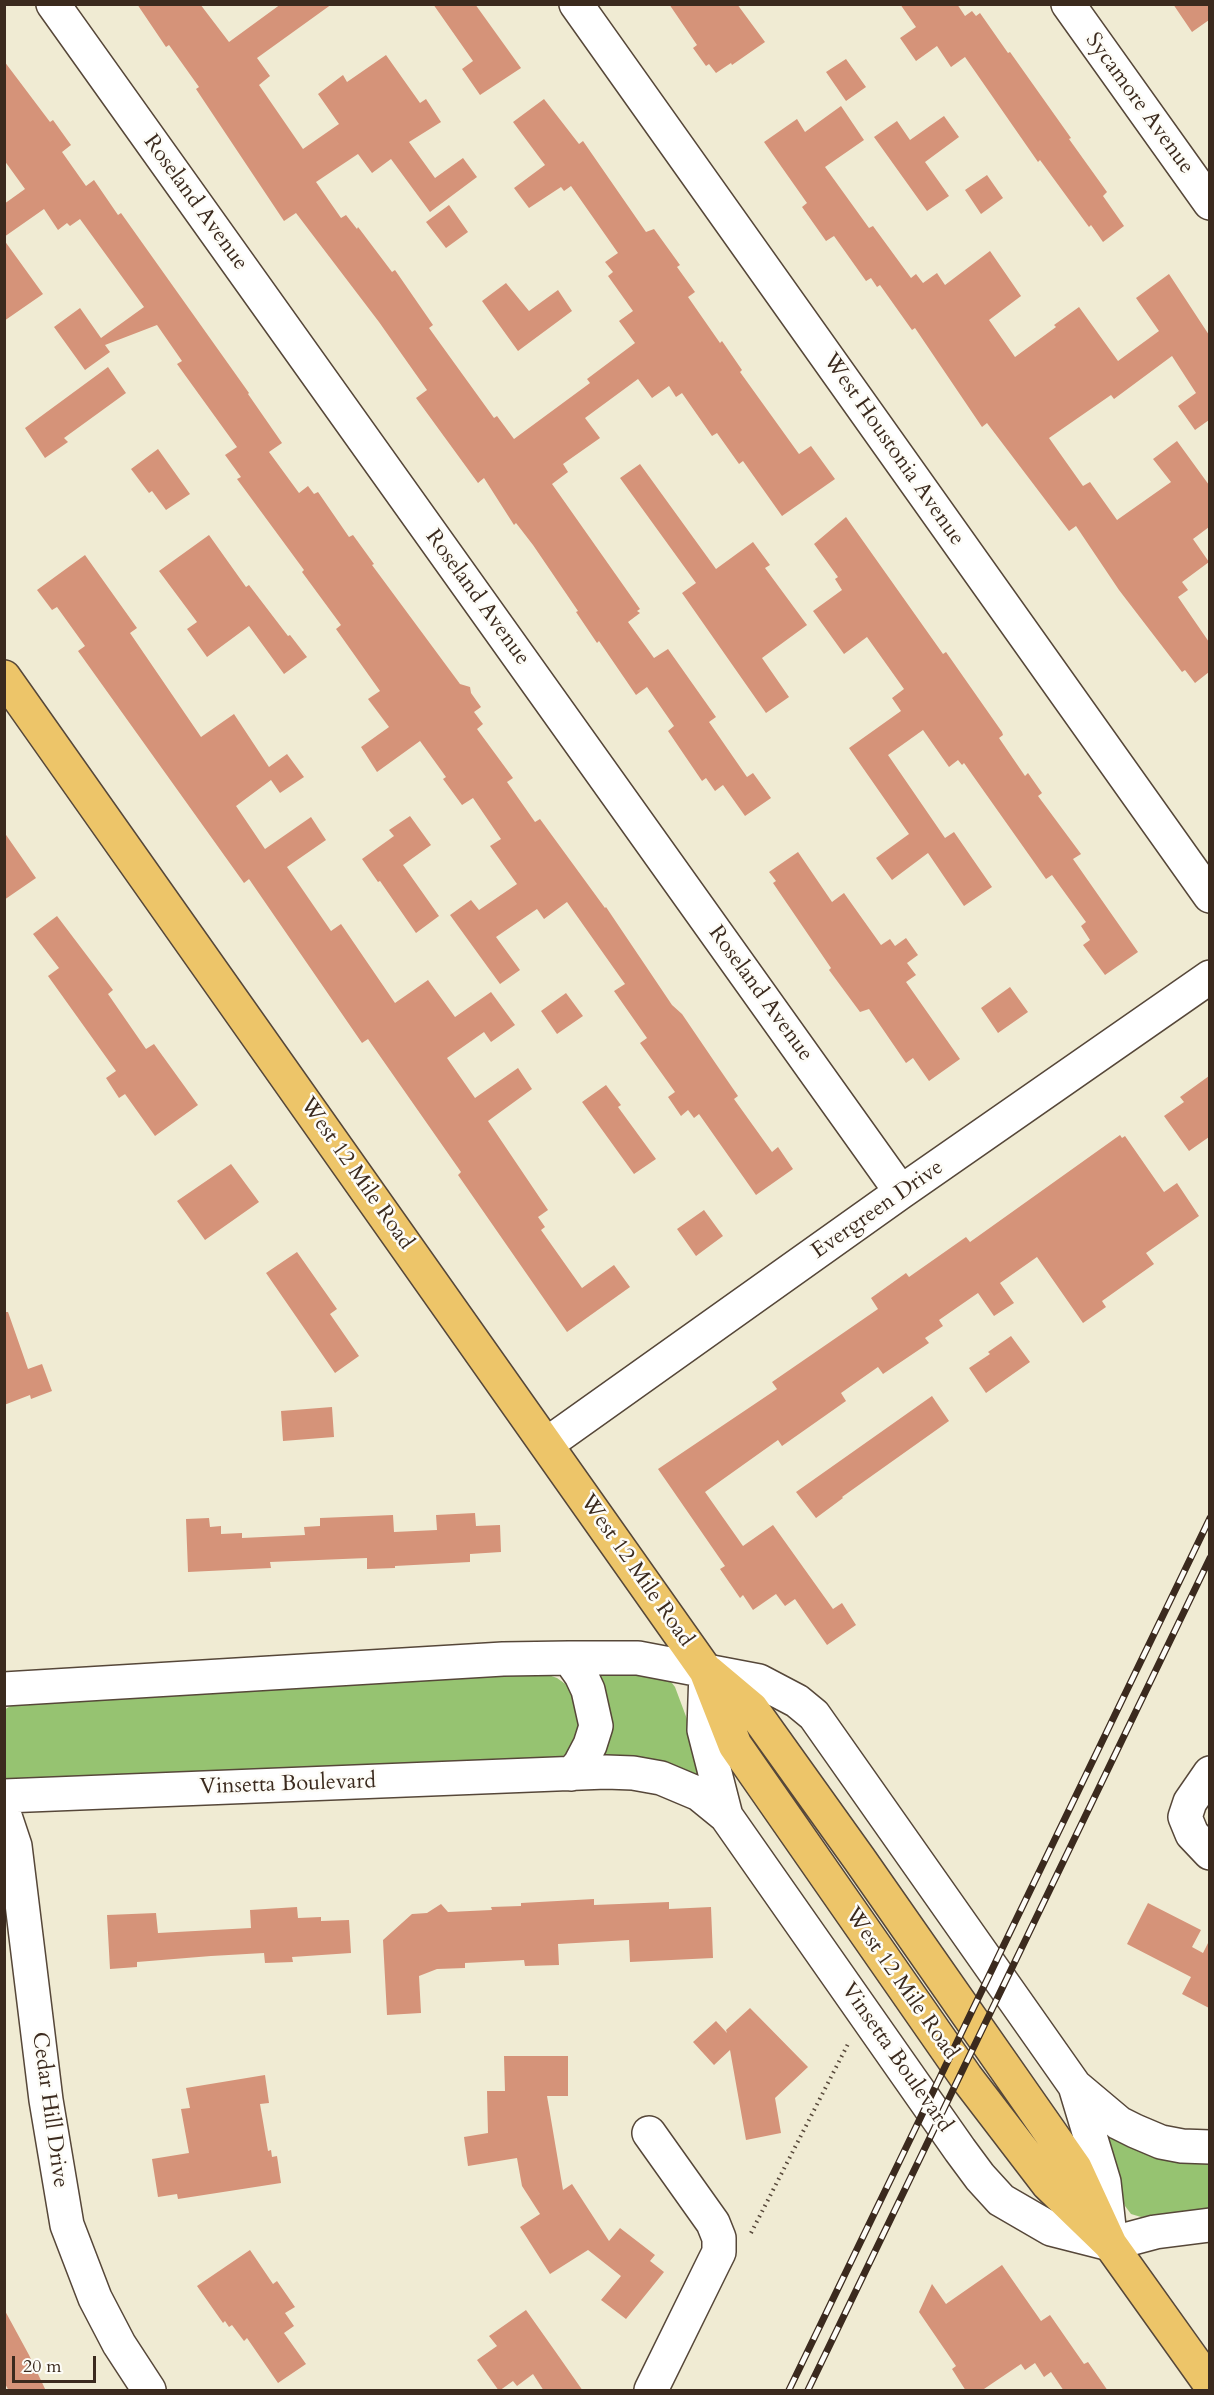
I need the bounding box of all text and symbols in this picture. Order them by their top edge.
street label: Sycamore Avenue [1079,28,1199,180]
street label: Roseland Avenue [137,130,253,276]
street label: West Houstonia Avenue [817,349,969,551]
street label: Roseland Avenue [419,525,535,671]
street label: Roseland Avenue [702,921,818,1067]
street label: West 12 Mile Road [294,1093,418,1255]
street label: Evergreen Drive [807,1155,949,1265]
street label: West 12 Mile Road [574,1490,698,1652]
street label: Vinsetta Boulevard [199,1769,377,1801]
street label: West 12 Mile Road [839,1903,963,2065]
street label: Vinsetta Boulevard [835,1978,957,2138]
street label: Cedar Hill Drive [25,2031,73,2189]
scale bar [15,2344,99,2382]
text: 20 m [23,2354,62,2379]

